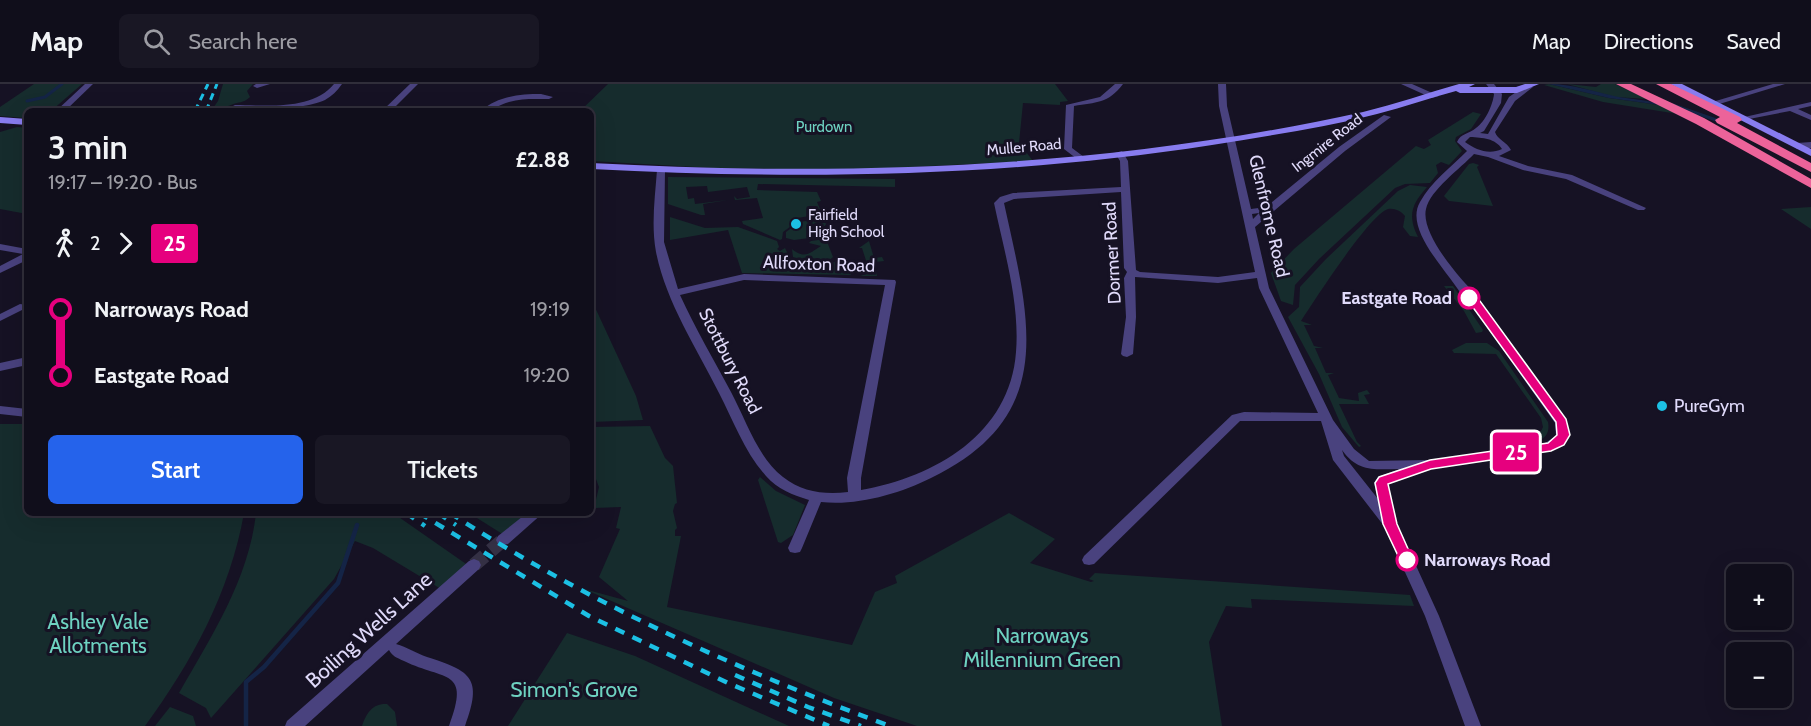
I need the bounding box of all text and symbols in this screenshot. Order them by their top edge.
search box [119,14,539,68]
text: Map [30,24,83,58]
icon: search [140,25,173,58]
text: Search here [188,28,297,55]
text: Map [1532,29,1571,54]
text: Directions [1604,29,1693,54]
text: Saved [1726,29,1781,54]
street label: Ingmire Road [1288,110,1366,176]
park label: Purdown [796,118,852,136]
text: 3 min [48,127,128,167]
street label: Muller Road [986,135,1062,159]
text: £2.88 [515,146,570,173]
street label: Glenfrome Road [1244,153,1294,279]
text: 19:17 – 19:20 · Bus [48,170,197,194]
street label: Dormer Road [1098,201,1126,305]
place label: Fairfield High School [808,206,885,241]
marker: Fairfield High School [789,217,803,231]
icon: walk [48,227,81,260]
icon: forward [109,227,142,260]
text: 2 [90,231,100,255]
text: 25 [163,231,186,256]
street label: Allfoxton Road [762,251,876,277]
place label: Eastgate Road [1341,287,1452,309]
marker: Eastgate Road [1458,287,1480,309]
text: Narroways Road [94,296,249,323]
text: 19:19 [530,297,570,321]
street label: Stottbury Road [694,305,766,417]
text: Eastgate Road [94,362,229,389]
text: 19:20 [524,363,570,387]
place label: PureGym [1674,395,1745,417]
marker: PureGym [1655,399,1669,413]
line badge: 25 [1489,432,1543,472]
button: Start [48,435,303,504]
button: Tickets [315,435,570,504]
text: 25 [1505,440,1527,465]
marker: Narroways Road [1396,549,1418,571]
place label: Narroways Road [1424,549,1551,571]
map controls [1726,564,1792,708]
button: + [1726,564,1792,630]
street label: Boiling Wells Lane [300,566,437,693]
park label: Ashley Vale Allotments [47,609,149,658]
park label: Narroways Millennium Green [963,623,1121,672]
button: − [1726,642,1792,708]
park label: Simon's Grove [510,677,638,702]

